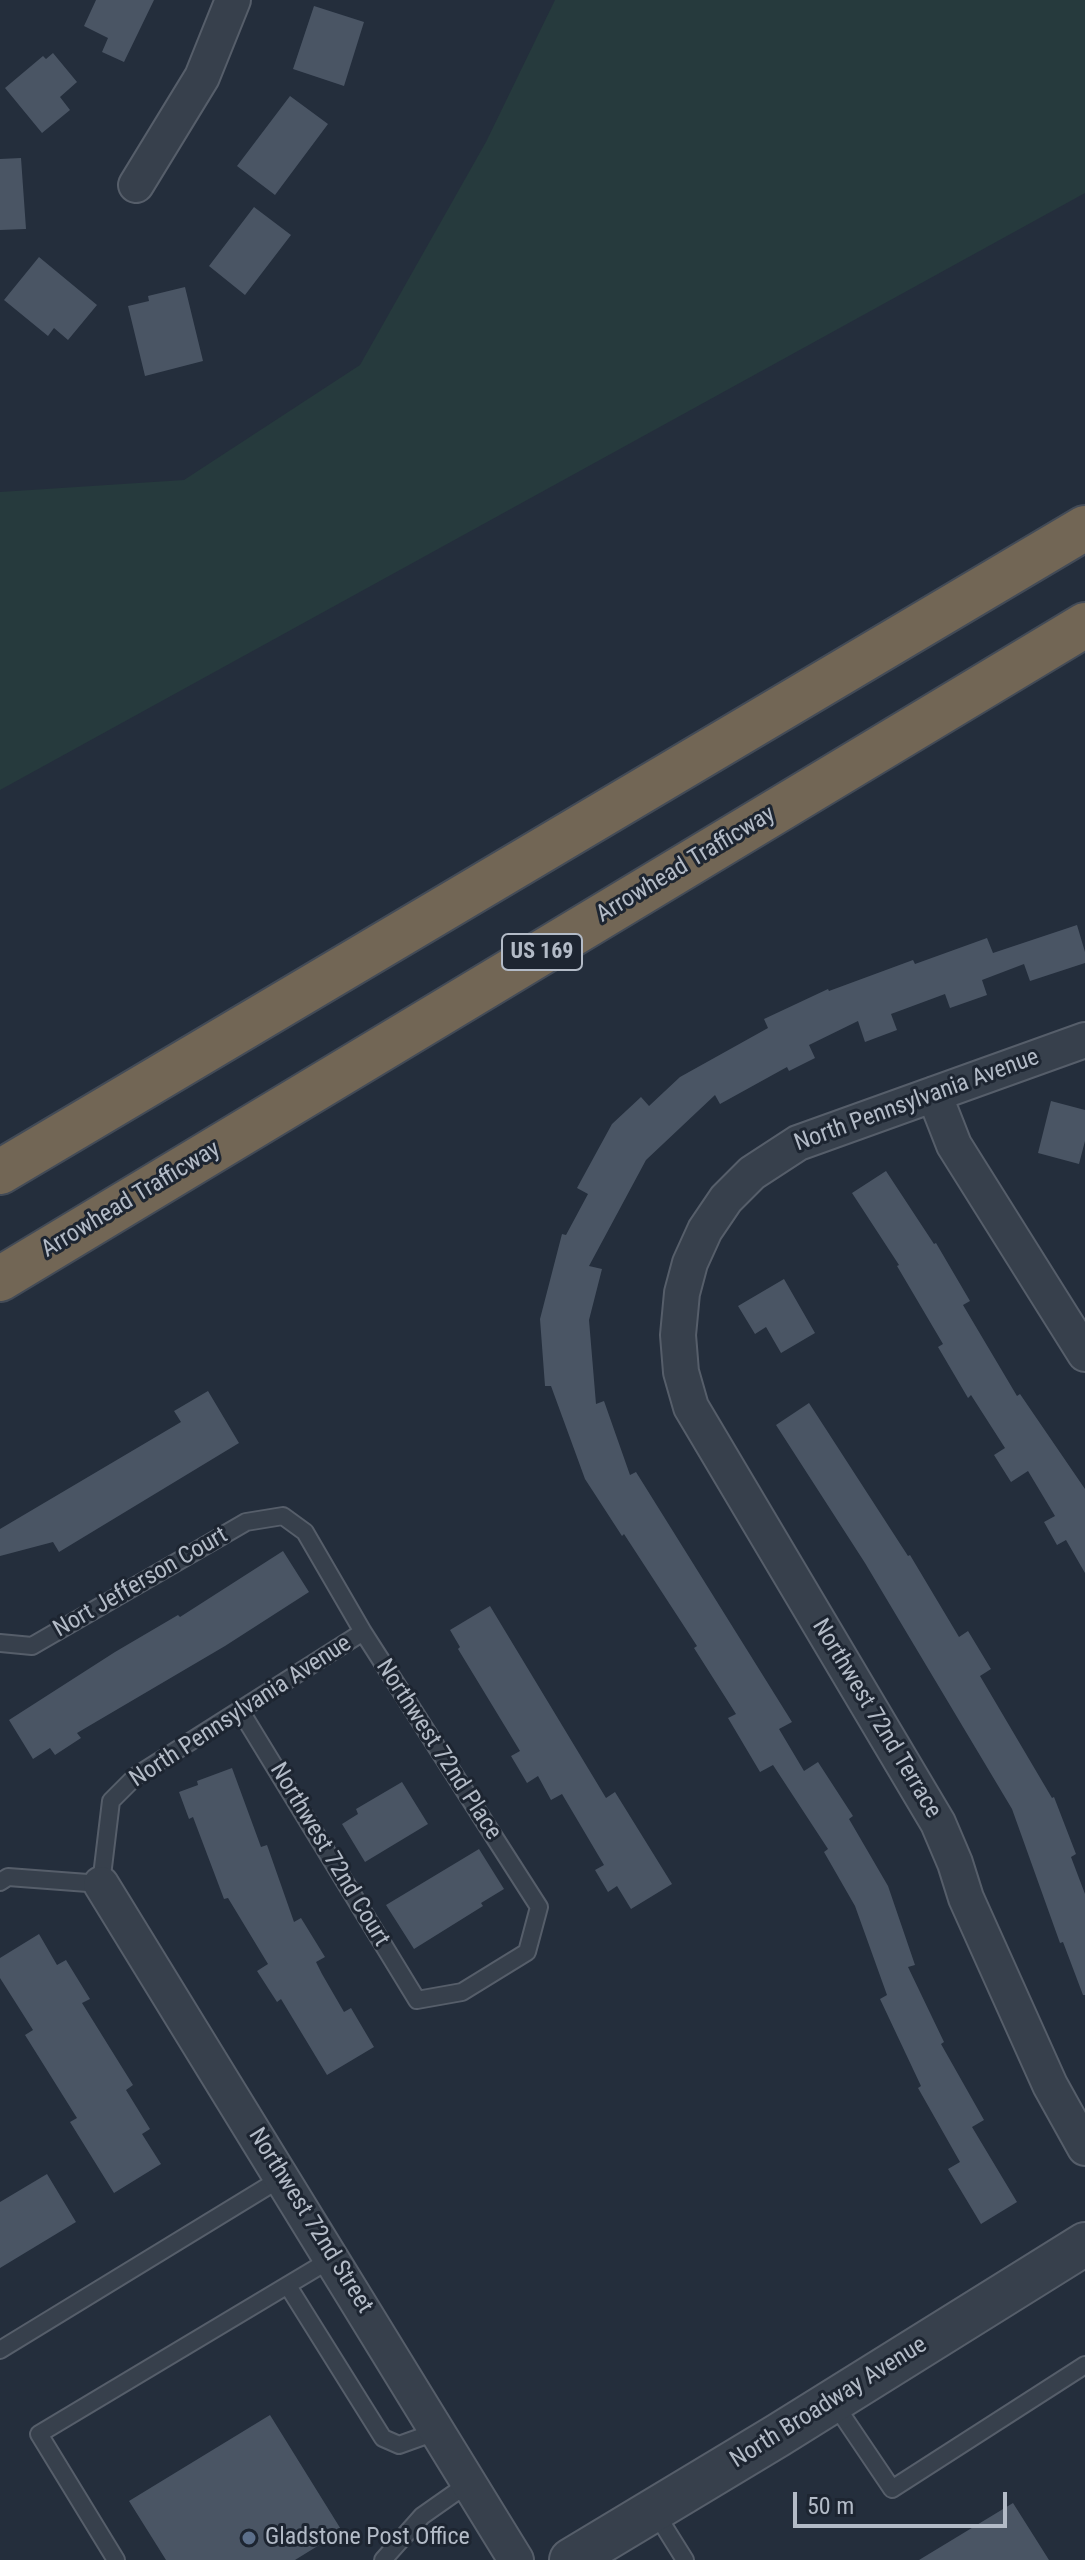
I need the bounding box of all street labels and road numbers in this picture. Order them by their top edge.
street label: Arrowhead Trafficway [591,800,781,930]
road number: US 169 [502,934,582,970]
street label: North Pennsylvania Avenue [791,1043,1043,1159]
street label: Arrowhead Trafficway [36,1135,226,1265]
street label: Nort Jefferson Court [49,1521,233,1645]
street label: Northwest 72nd Terrace [805,1614,947,1824]
street label: North Pennsylvania Avenue [125,1630,357,1794]
street label: Northwest 72nd Place [369,1654,507,1846]
street label: Northwest 72nd Court [263,1758,395,1952]
street label: Northwest 72nd Street [241,2123,379,2319]
street label: North Broadway Avenue [725,2331,933,2475]

